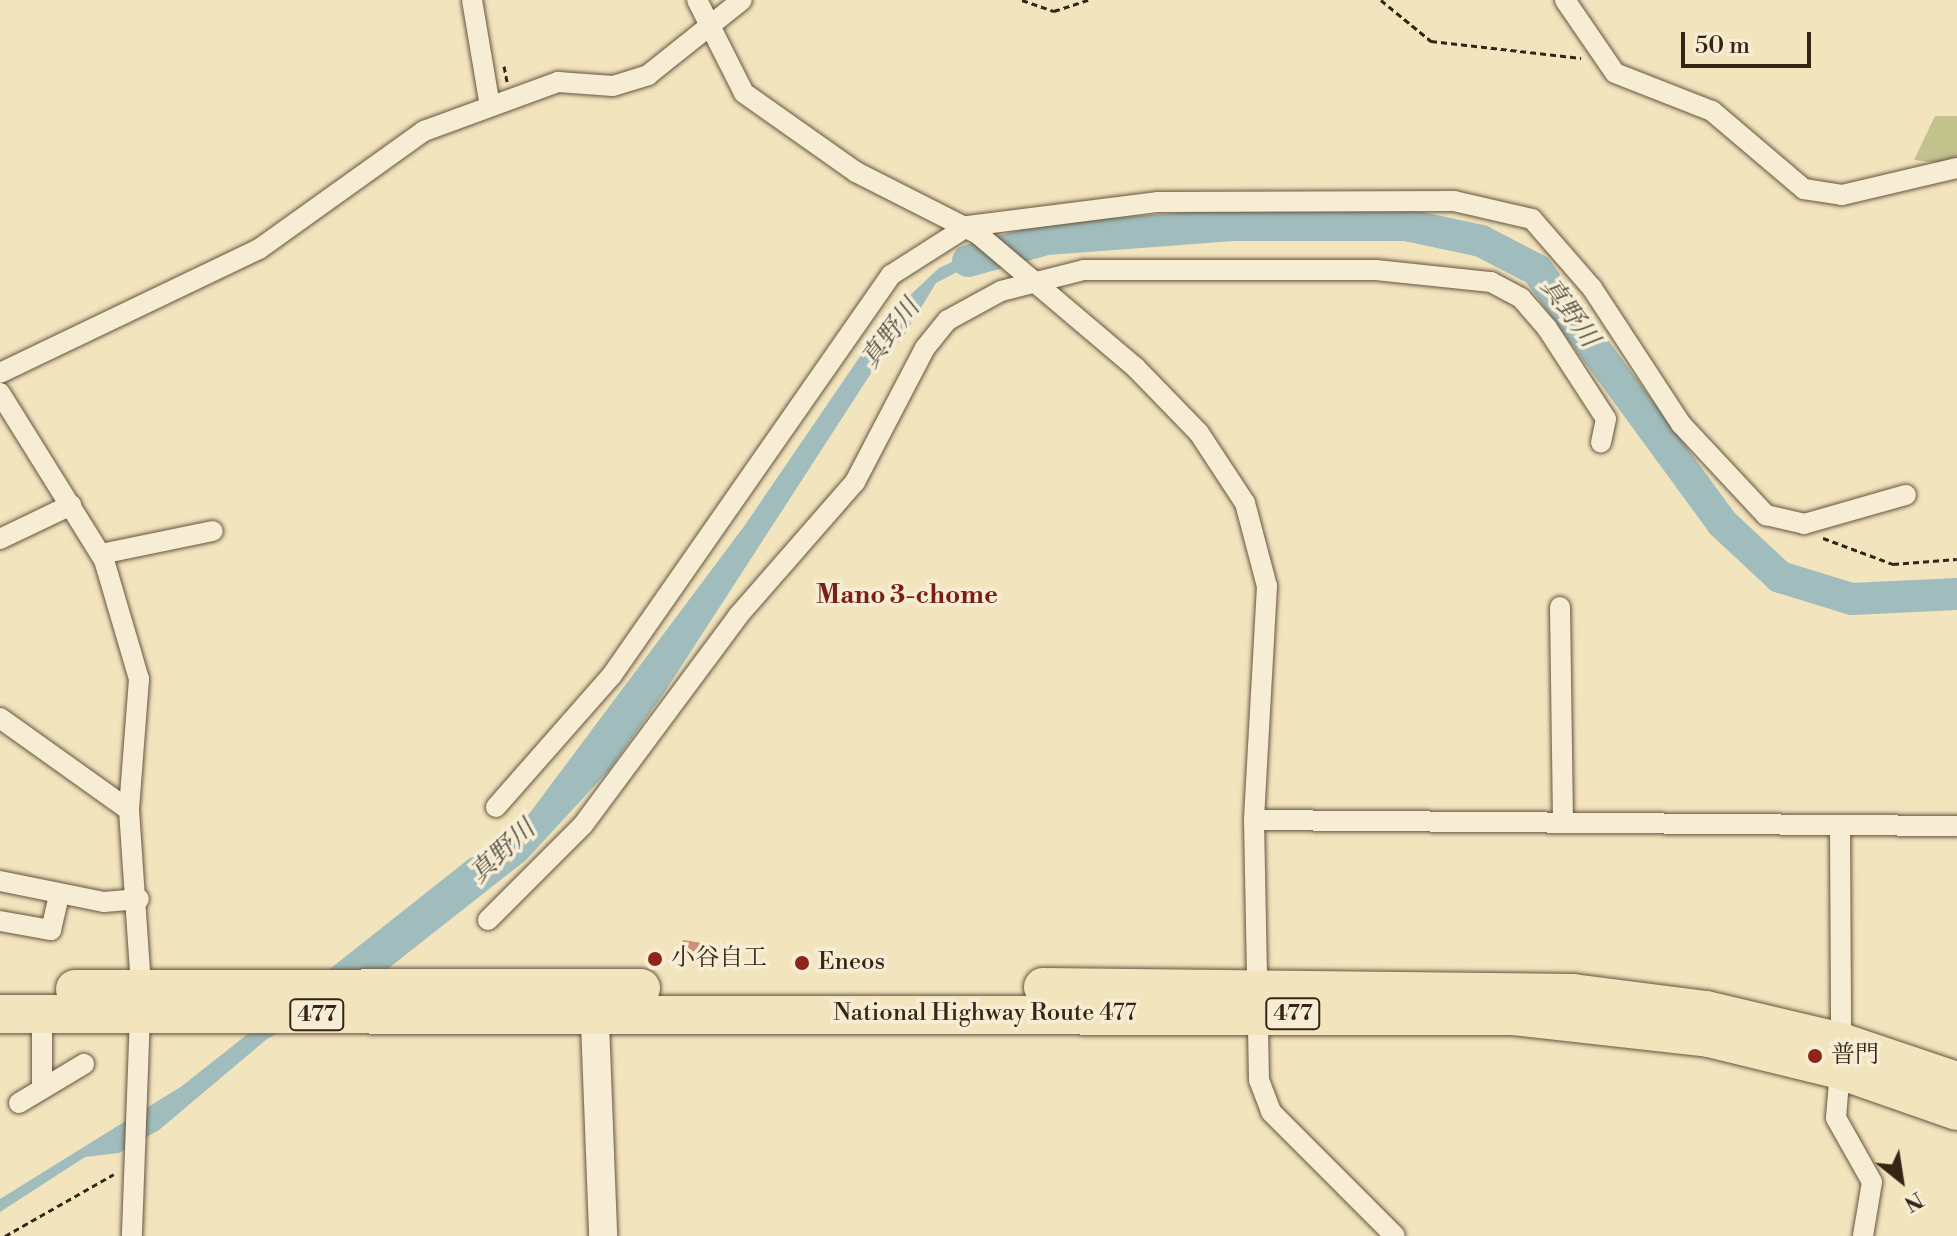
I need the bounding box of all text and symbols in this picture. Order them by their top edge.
scale bar [1685,16,1815,66]
text: 50 m [1695,31,1750,61]
water label: 真野川 [1533,272,1605,354]
water label: 真野川 [855,293,927,375]
district label: Mano 3-chome [816,580,998,612]
water label: 真野川 [464,814,542,890]
place label: 小谷自工 [671,945,767,973]
place label: Eneos [818,949,885,977]
marker: 小谷自工 [646,950,664,968]
marker: Eneos [793,954,811,972]
road number: 477 [1265,996,1321,1032]
road number: 477 [289,997,345,1033]
street label: National Highway Route 477 [833,1000,1137,1028]
place label: 普門 [1831,1042,1879,1070]
marker: 普門 [1806,1047,1824,1065]
north arrow [1861,1140,1941,1220]
text: N [1899,1185,1928,1217]

